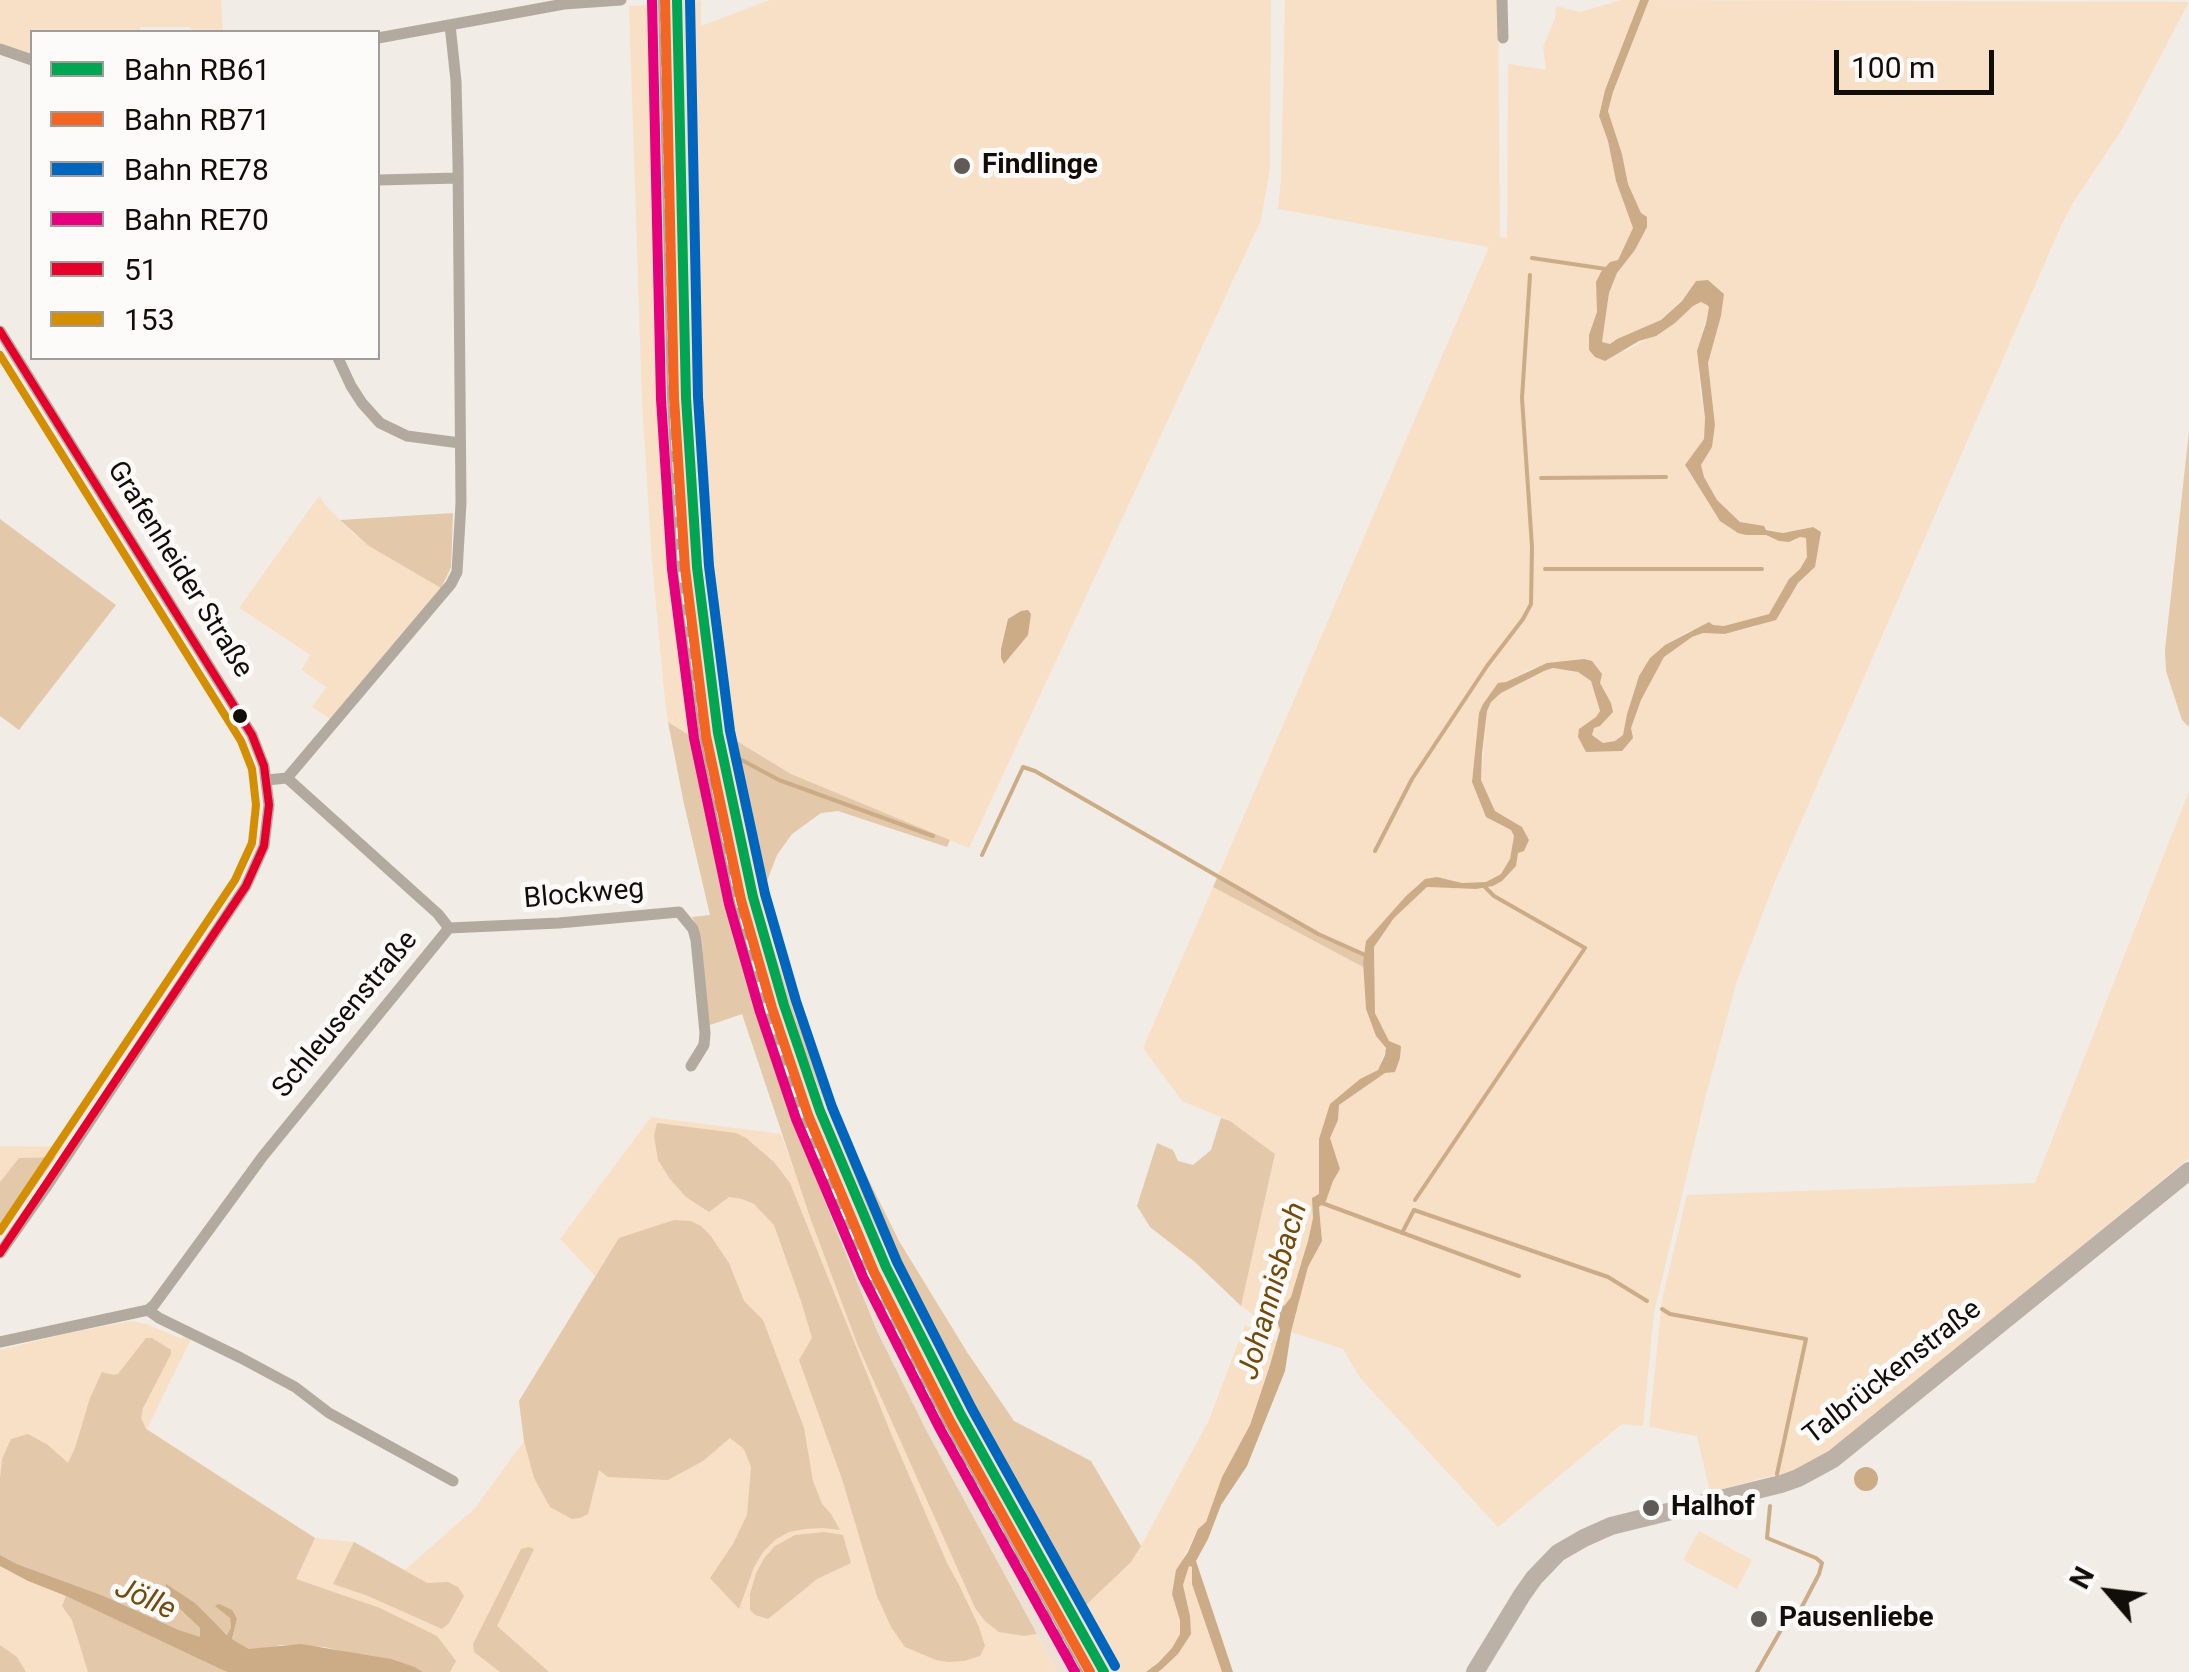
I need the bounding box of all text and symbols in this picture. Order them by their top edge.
legend [30,30,380,360]
scale bar [1839,30,1999,92]
text: 100 m [1851,50,1935,85]
text: Bahn RB61 [124,52,270,87]
text: Bahn RB71 [124,102,270,137]
place label: Findlinge [982,149,1098,183]
text: Bahn RE78 [124,152,269,187]
marker: Findlinge [951,155,973,177]
text: Bahn RE70 [124,202,269,237]
text: 51 [124,252,158,287]
text: 153 [124,302,175,337]
street label: Grafenheider Straße [99,456,259,684]
unlabelled marker [230,706,250,726]
street label: Blockweg [522,873,646,917]
street label: Schleusenstraße [266,925,426,1105]
water label: Johannisbach [1232,1198,1316,1384]
street label: Talbrückenstraße [1798,1293,1988,1453]
place label: Halhof [1671,1491,1755,1525]
marker: Halhof [1640,1497,1662,1519]
north arrow [2059,1542,2159,1642]
text: N [2063,1561,2101,1594]
water label: Jölle [109,1571,181,1629]
place label: Pausenliebe [1779,1602,1934,1636]
marker: Pausenliebe [1748,1608,1770,1630]

